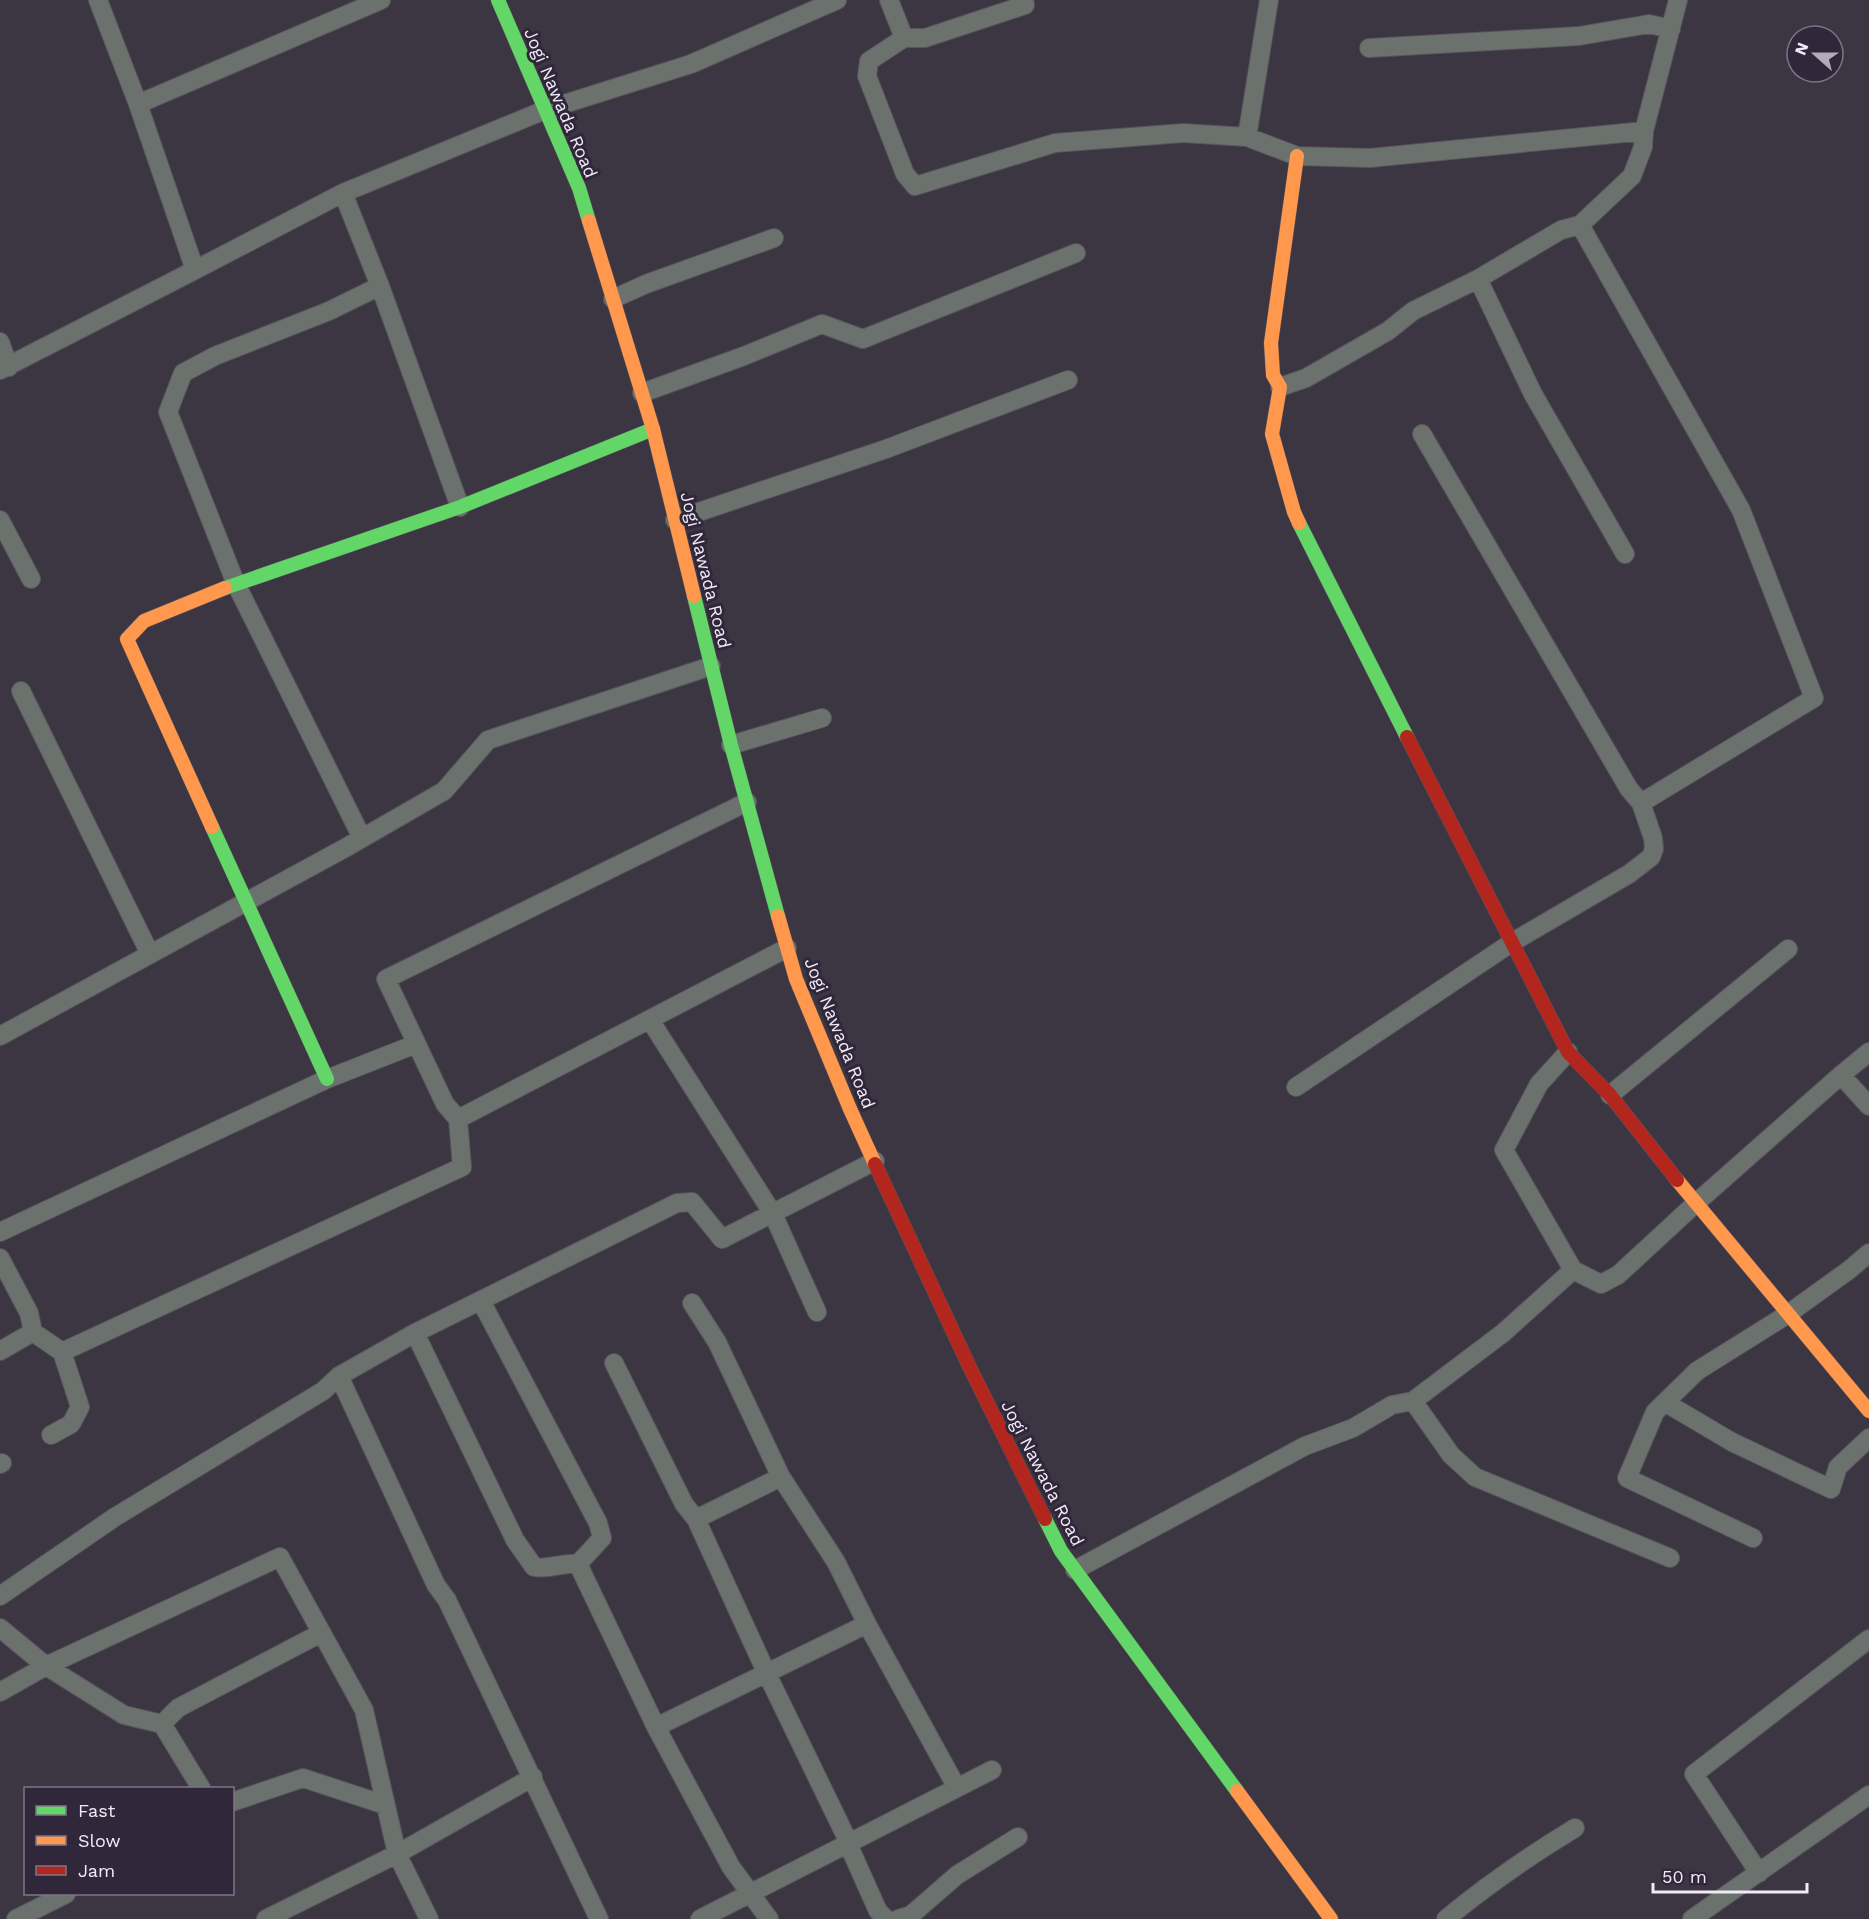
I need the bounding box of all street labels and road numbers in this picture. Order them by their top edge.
street label: Jogi Nawada Road [520,25,602,181]
street label: Jogi Nawada Road [676,490,736,650]
street label: Jogi Nawada Road [800,955,880,1111]
street label: Jogi Nawada Road [997,1397,1089,1549]

